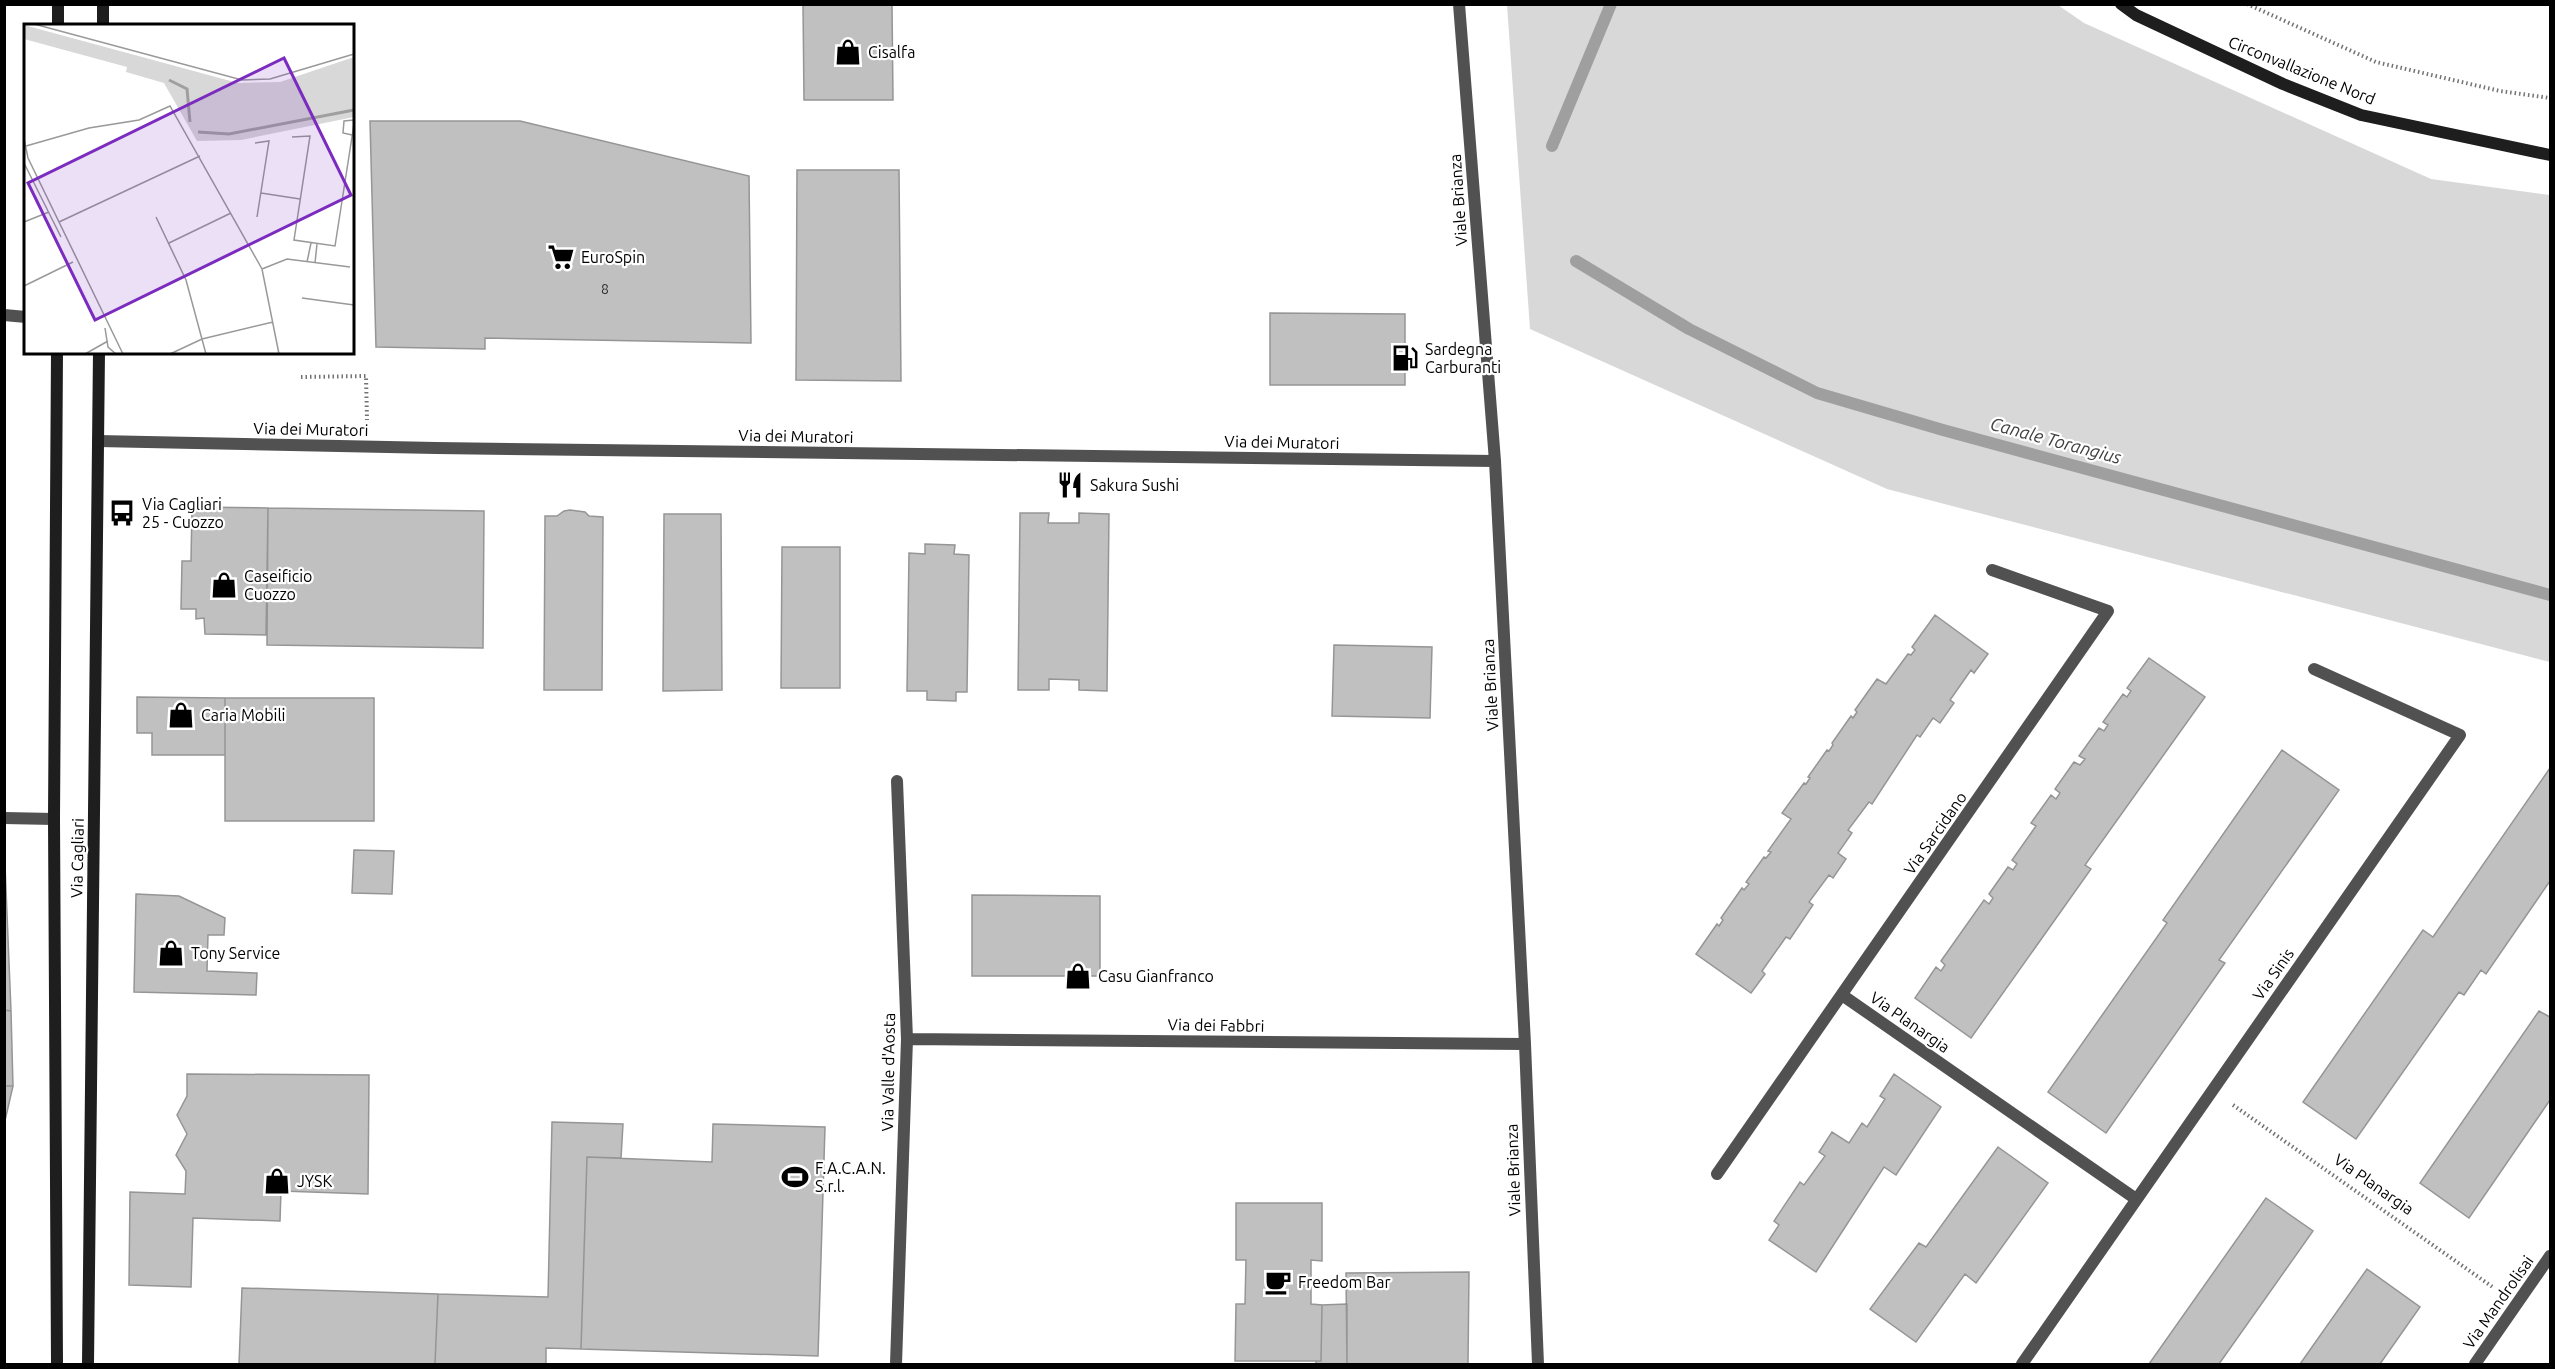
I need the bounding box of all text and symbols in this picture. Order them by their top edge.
inset map [24,24,354,354]
street label: Circonvallazione Nord [2226,32,2378,108]
shop icon: Cisalfa [833,37,863,67]
place label: Cisalfa [868,43,915,61]
street label: Viale Brianza [1446,153,1470,247]
supermarket icon: EuroSpin [546,242,576,272]
place label: EuroSpin [581,248,645,266]
house number: 8 [601,281,609,297]
place label: Sardegna Carburanti [1425,340,1501,376]
fuel station icon: Sardegna Carburanti [1390,343,1420,373]
water label: Canale Torangius [1988,413,2124,467]
street label: Via dei Muratori [253,419,369,439]
street label: Via dei Muratori [738,426,854,446]
street label: Via dei Muratori [1224,432,1340,452]
restaurant icon: Sakura Sushi [1055,470,1085,500]
place label: Sakura Sushi [1090,476,1179,494]
place label: Via Cagliari 25 - Cuozzo [142,495,224,531]
bus stop icon: Via Cagliari 25 - Cuozzo [107,498,137,528]
place label: Caseificio Cuozzo [244,567,312,603]
shop icon: Caseificio Cuozzo [209,570,239,600]
street label: Viale Brianza [1479,638,1501,732]
shop icon: Caria Mobili [166,700,196,730]
place label: Caria Mobili [201,706,285,724]
street label: Via Sarcidano [1900,788,1970,878]
street label: Via Cagliari [67,818,87,898]
shop icon: Tony Service [156,938,186,968]
place label: Tony Service [191,944,280,962]
street label: Via Sinis [2249,945,2297,1003]
shop icon: Casu Gianfranco [1063,961,1093,991]
place label: Casu Gianfranco [1098,967,1214,985]
street label: Via Planargia [1867,988,1953,1056]
street label: Via Valle d'Aosta [878,1012,898,1132]
street label: Via dei Fabbri [1167,1015,1265,1035]
street label: Viale Brianza [1502,1123,1524,1217]
street label: Via Planargia [2331,1150,2417,1218]
place label: F.A.C.A.N. S.r.l. [815,1159,886,1195]
sports icon: F.A.C.A.N. S.r.l. [780,1162,810,1192]
shop icon: JYSK [262,1166,292,1196]
place label: JYSK [297,1172,333,1190]
street label: Via Mandrolisai [2459,1252,2537,1352]
cafe icon: Freedom Bar [1263,1267,1293,1297]
place label: Freedom Bar [1298,1273,1391,1291]

